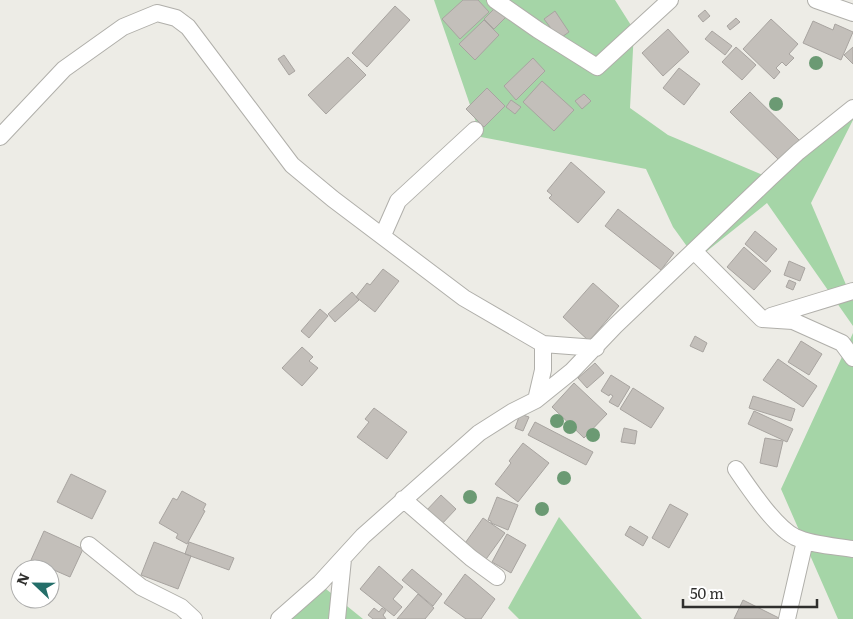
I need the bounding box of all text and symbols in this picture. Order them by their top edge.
north arrow [10,559,60,609]
text: N [11,569,34,588]
scale bar [683,576,817,608]
text: 50 m [690,581,724,604]

